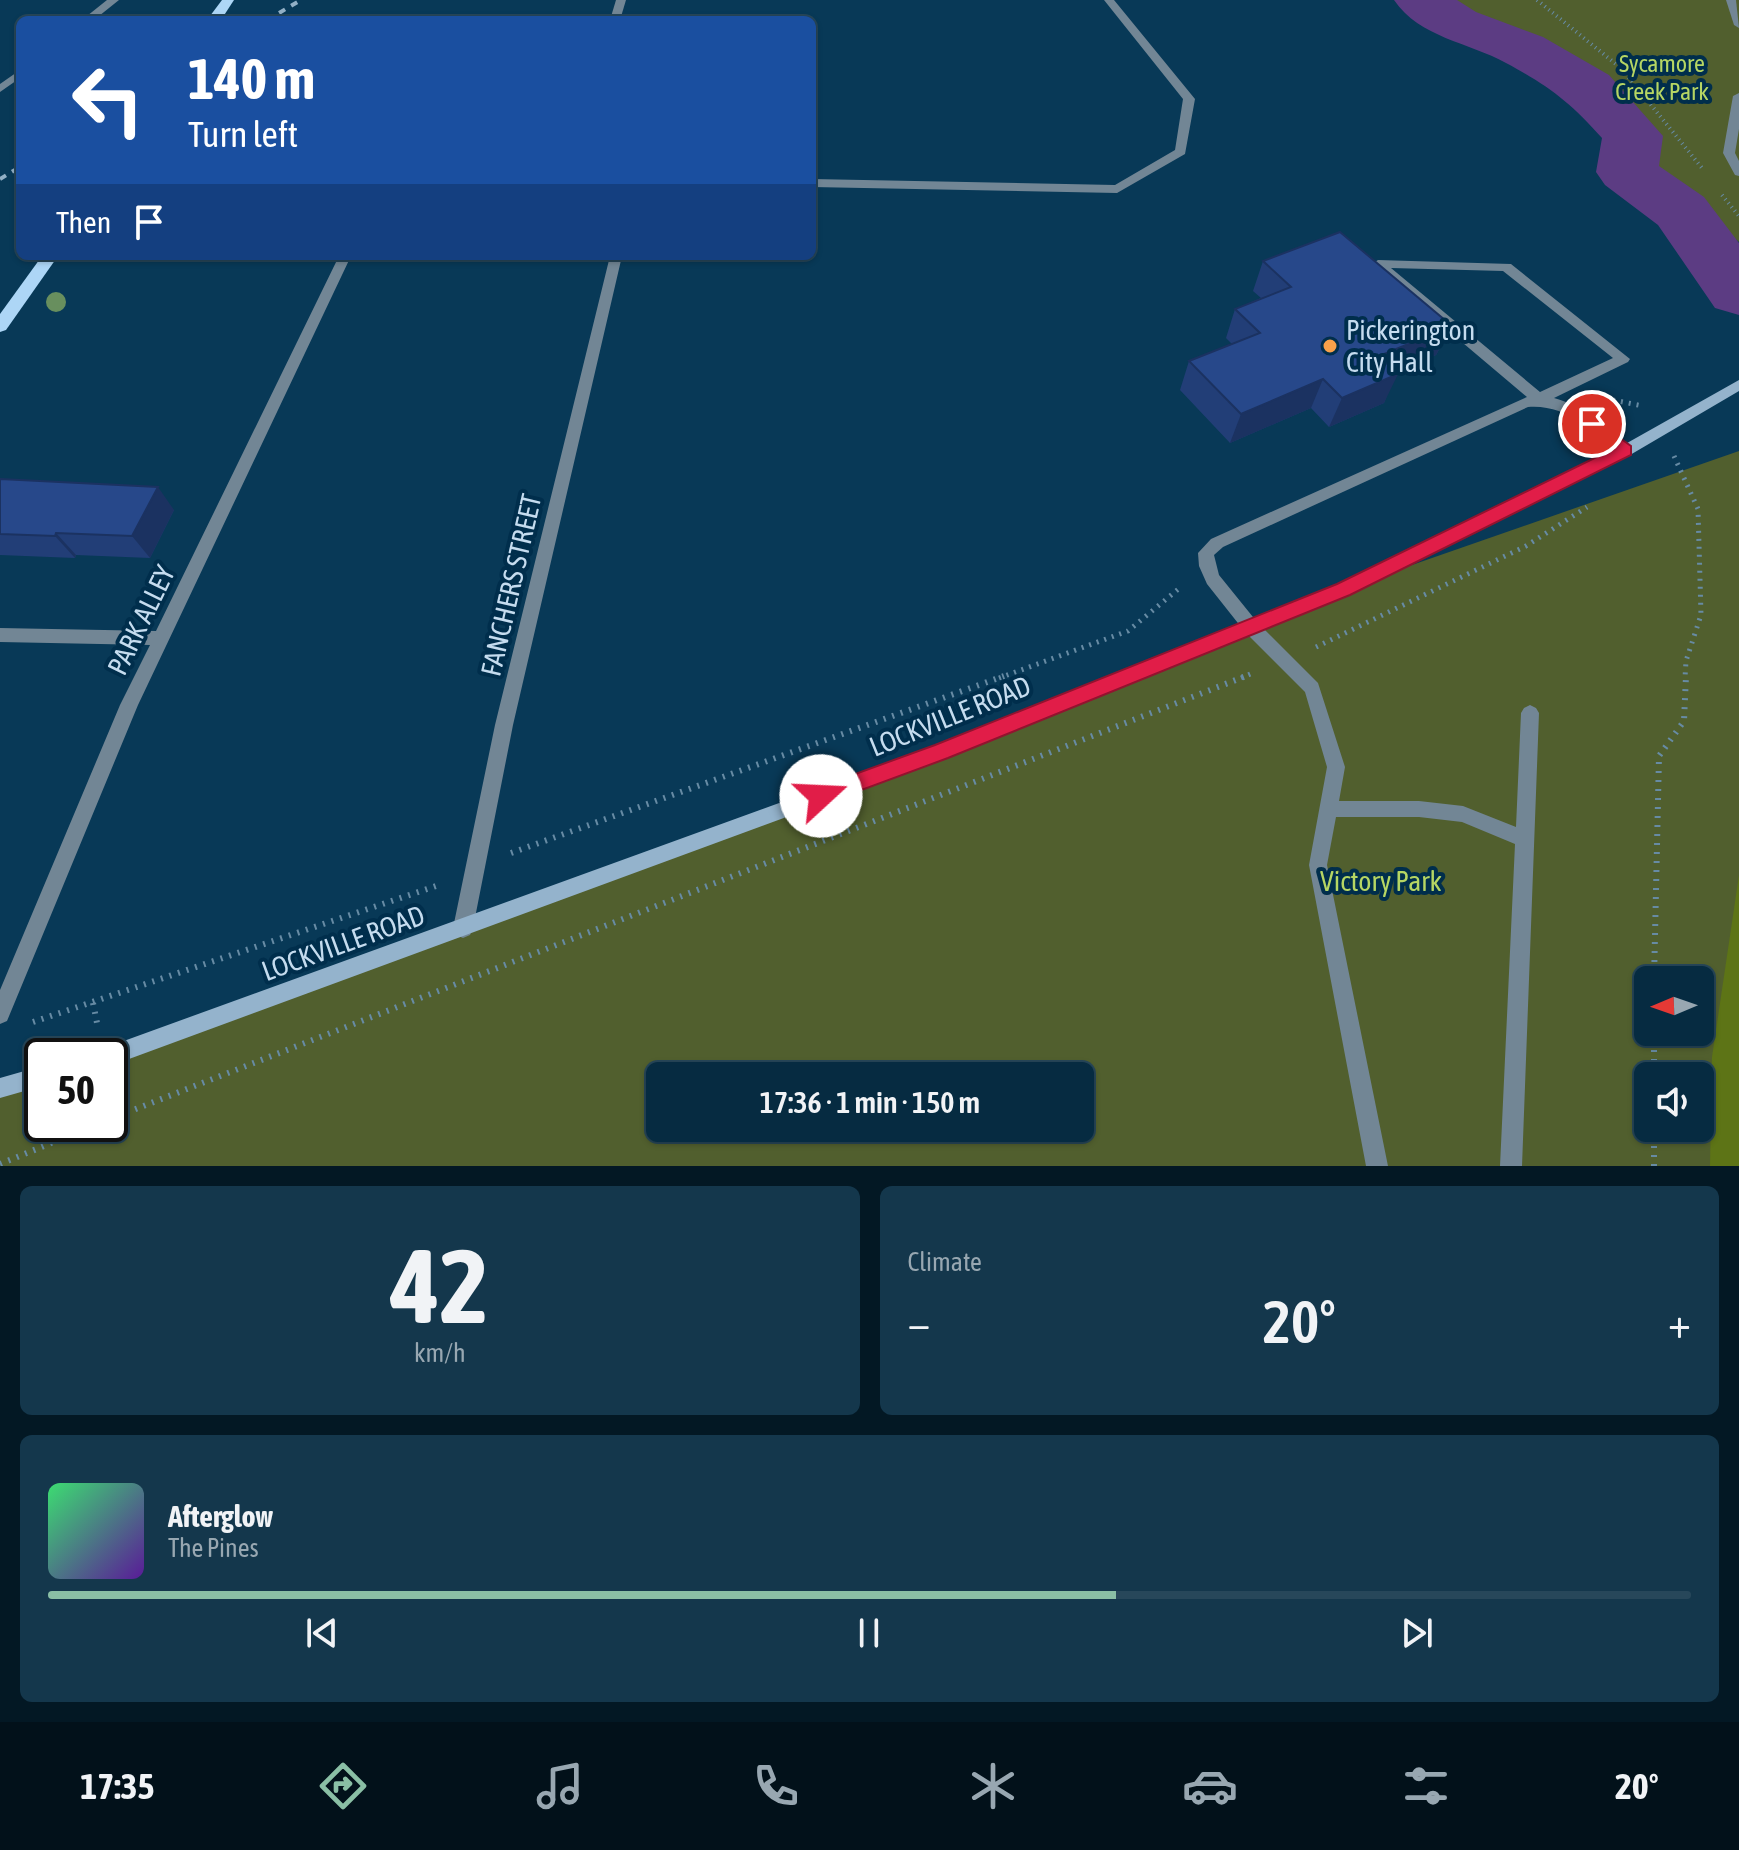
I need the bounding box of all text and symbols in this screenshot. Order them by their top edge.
text: 140 m [188,47,315,111]
icon: left [56,48,160,152]
park label: Sycamore Creek Park [1615,50,1709,105]
text: Turn left [188,113,298,155]
icon: arrive [127,200,171,244]
text: Then [56,205,111,239]
place label: Pickerington City Hall [1346,314,1475,378]
marker: Pickerington City Hall [1321,337,1339,355]
pin [1558,390,1626,458]
icon: arrive [1570,402,1614,446]
street label: FANCHERS STREET [475,491,547,679]
street label: PARK ALLEY [101,560,181,680]
street label: LOCKVILLE ROAD [865,669,1035,763]
position arrow [779,754,863,838]
park label: Victory Park [1320,865,1442,897]
street label: LOCKVILLE ROAD [257,899,429,987]
north arrow [1634,966,1714,1046]
map controls [1634,966,1714,1142]
speed limit sign: 50 [24,1038,128,1142]
button: sound [1634,1062,1714,1142]
text: 17:36 · 1 min · 150 m [760,1085,980,1119]
text: 42 [391,1226,489,1345]
text: Climate [908,1247,982,1277]
text: 20° [1263,1287,1336,1356]
text: − [908,1297,930,1347]
text: + [1668,1297,1691,1347]
text: km/h [414,1338,466,1368]
text: Afterglow [168,1499,273,1533]
text: The Pines [168,1533,259,1563]
icon: previous [300,1611,344,1655]
icon: pause [847,1611,891,1655]
icon: next [1395,1611,1439,1655]
icon: directions [315,1758,371,1814]
icon: music [532,1758,588,1814]
icon: phone [748,1758,804,1814]
icon: climate [965,1758,1021,1814]
icon: car [1182,1758,1238,1814]
icon: filters [1398,1758,1454,1814]
text: 17:35 [80,1765,154,1807]
text: 20° [1615,1765,1659,1807]

